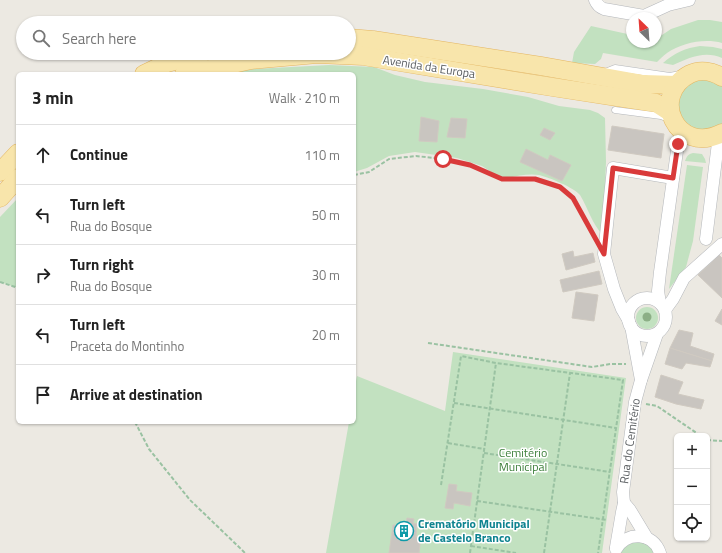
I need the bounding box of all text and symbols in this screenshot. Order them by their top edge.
north arrow [626,12,662,48]
search box [16,16,356,60]
icon: search [30,27,52,49]
text: Search here [62,27,136,50]
street label: Avenida da Europa [381,50,477,83]
text: 3 min [32,85,73,111]
text: Walk · 210 m [269,88,340,108]
route end [669,135,687,153]
text: Continue [70,143,128,166]
icon: ahead [32,144,54,166]
text: 110 m [304,145,340,165]
route start [434,150,452,168]
text: Turn left [70,193,125,216]
icon: left [32,204,54,226]
text: 50 m [312,205,340,225]
text: Rua do Bosque [70,216,152,236]
text: Turn right [70,253,134,276]
icon: right [32,264,54,286]
text: 30 m [312,265,340,285]
text: Rua do Bosque [70,276,152,296]
text: Turn left [70,313,125,336]
icon: left [32,324,54,346]
text: 20 m [312,325,340,345]
text: Praceta do Montinho [70,336,184,356]
text: Arrive at destination [70,383,203,406]
icon: arrive [32,384,54,406]
street label: Rua do Cemitério [614,397,645,485]
map controls [674,433,710,541]
button: + [674,433,710,469]
park label: Cemitério Municipal [499,443,547,476]
button: − [674,469,710,505]
button: locate [674,505,710,541]
place label: Crematório Municipal de Castelo Branco [418,514,530,547]
building icon: Crematório Municipal de Castelo Branco [393,520,415,542]

